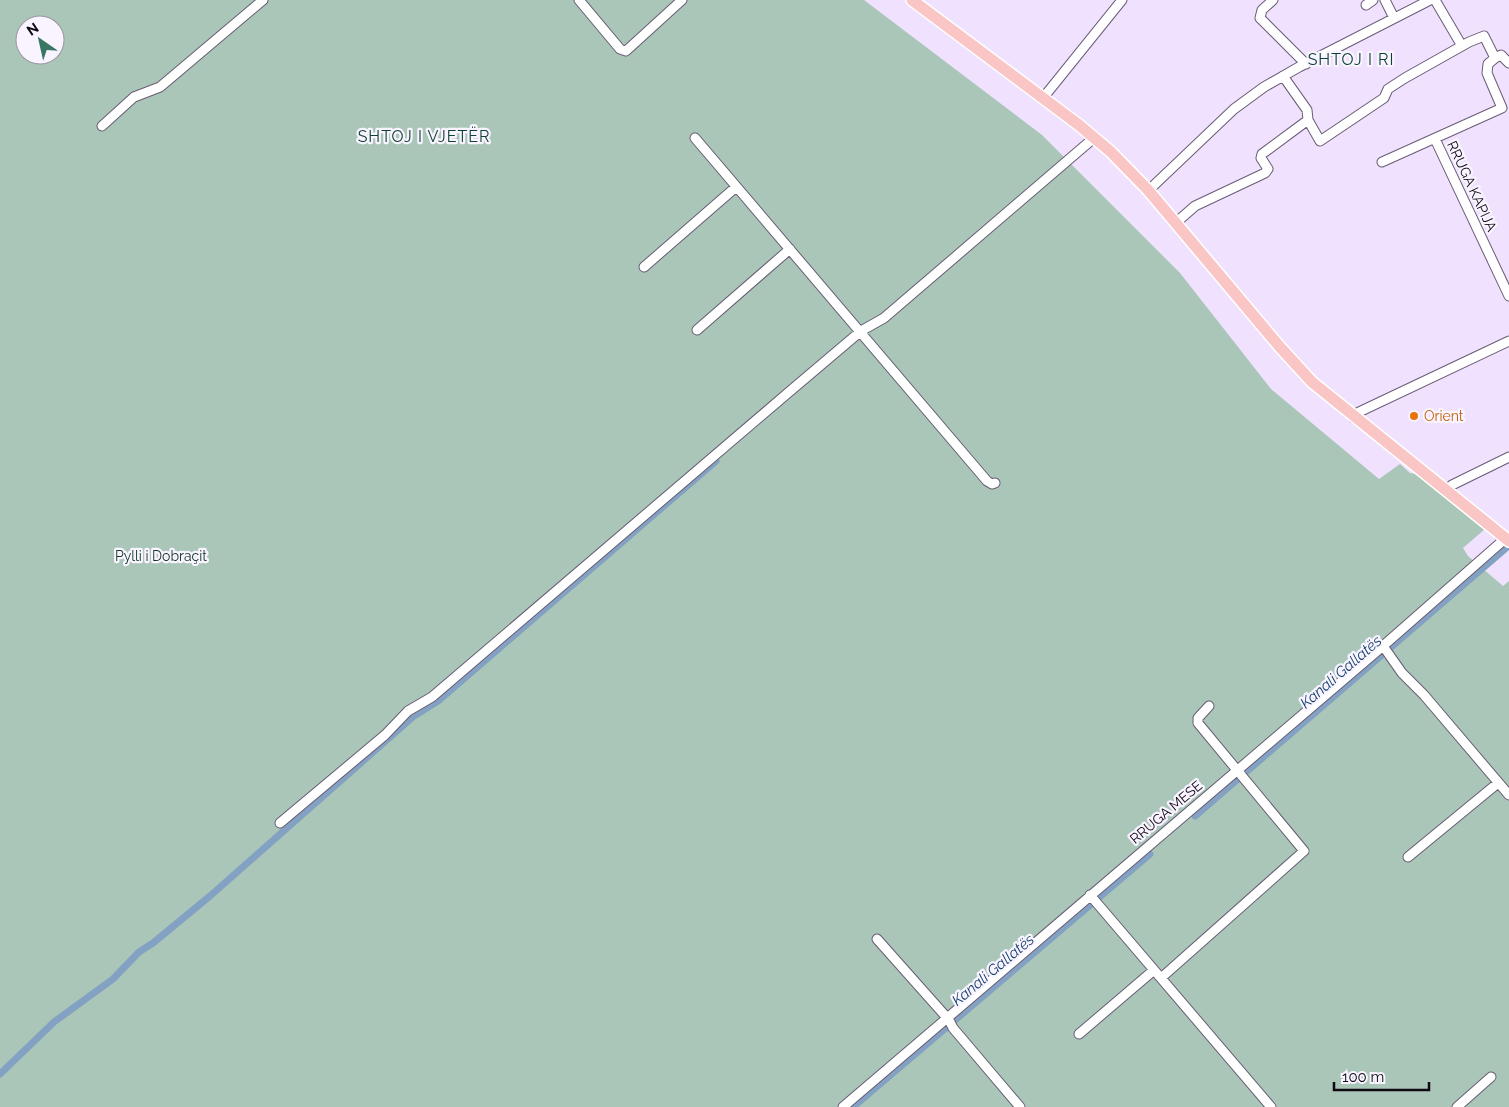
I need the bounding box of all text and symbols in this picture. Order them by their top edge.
north arrow [15,15,65,65]
text: N [24,20,42,39]
district label: SHTOJ I RI [1308,50,1394,69]
district label: SHTOJ I VJETËR [358,126,490,146]
street label: RRUGA KAPIJA [1444,138,1500,234]
place label: Orient [1424,408,1464,424]
marker: Orient [1408,410,1420,422]
park label: Pylli i Dobraçit [115,548,207,564]
water label: Kanali Gallatës [1297,632,1385,712]
street label: RRUGA MESE [1127,777,1205,847]
water label: Kanali Gallatës [948,930,1038,1010]
scale bar [1334,1060,1429,1092]
text: 100 m [1342,1068,1384,1086]

